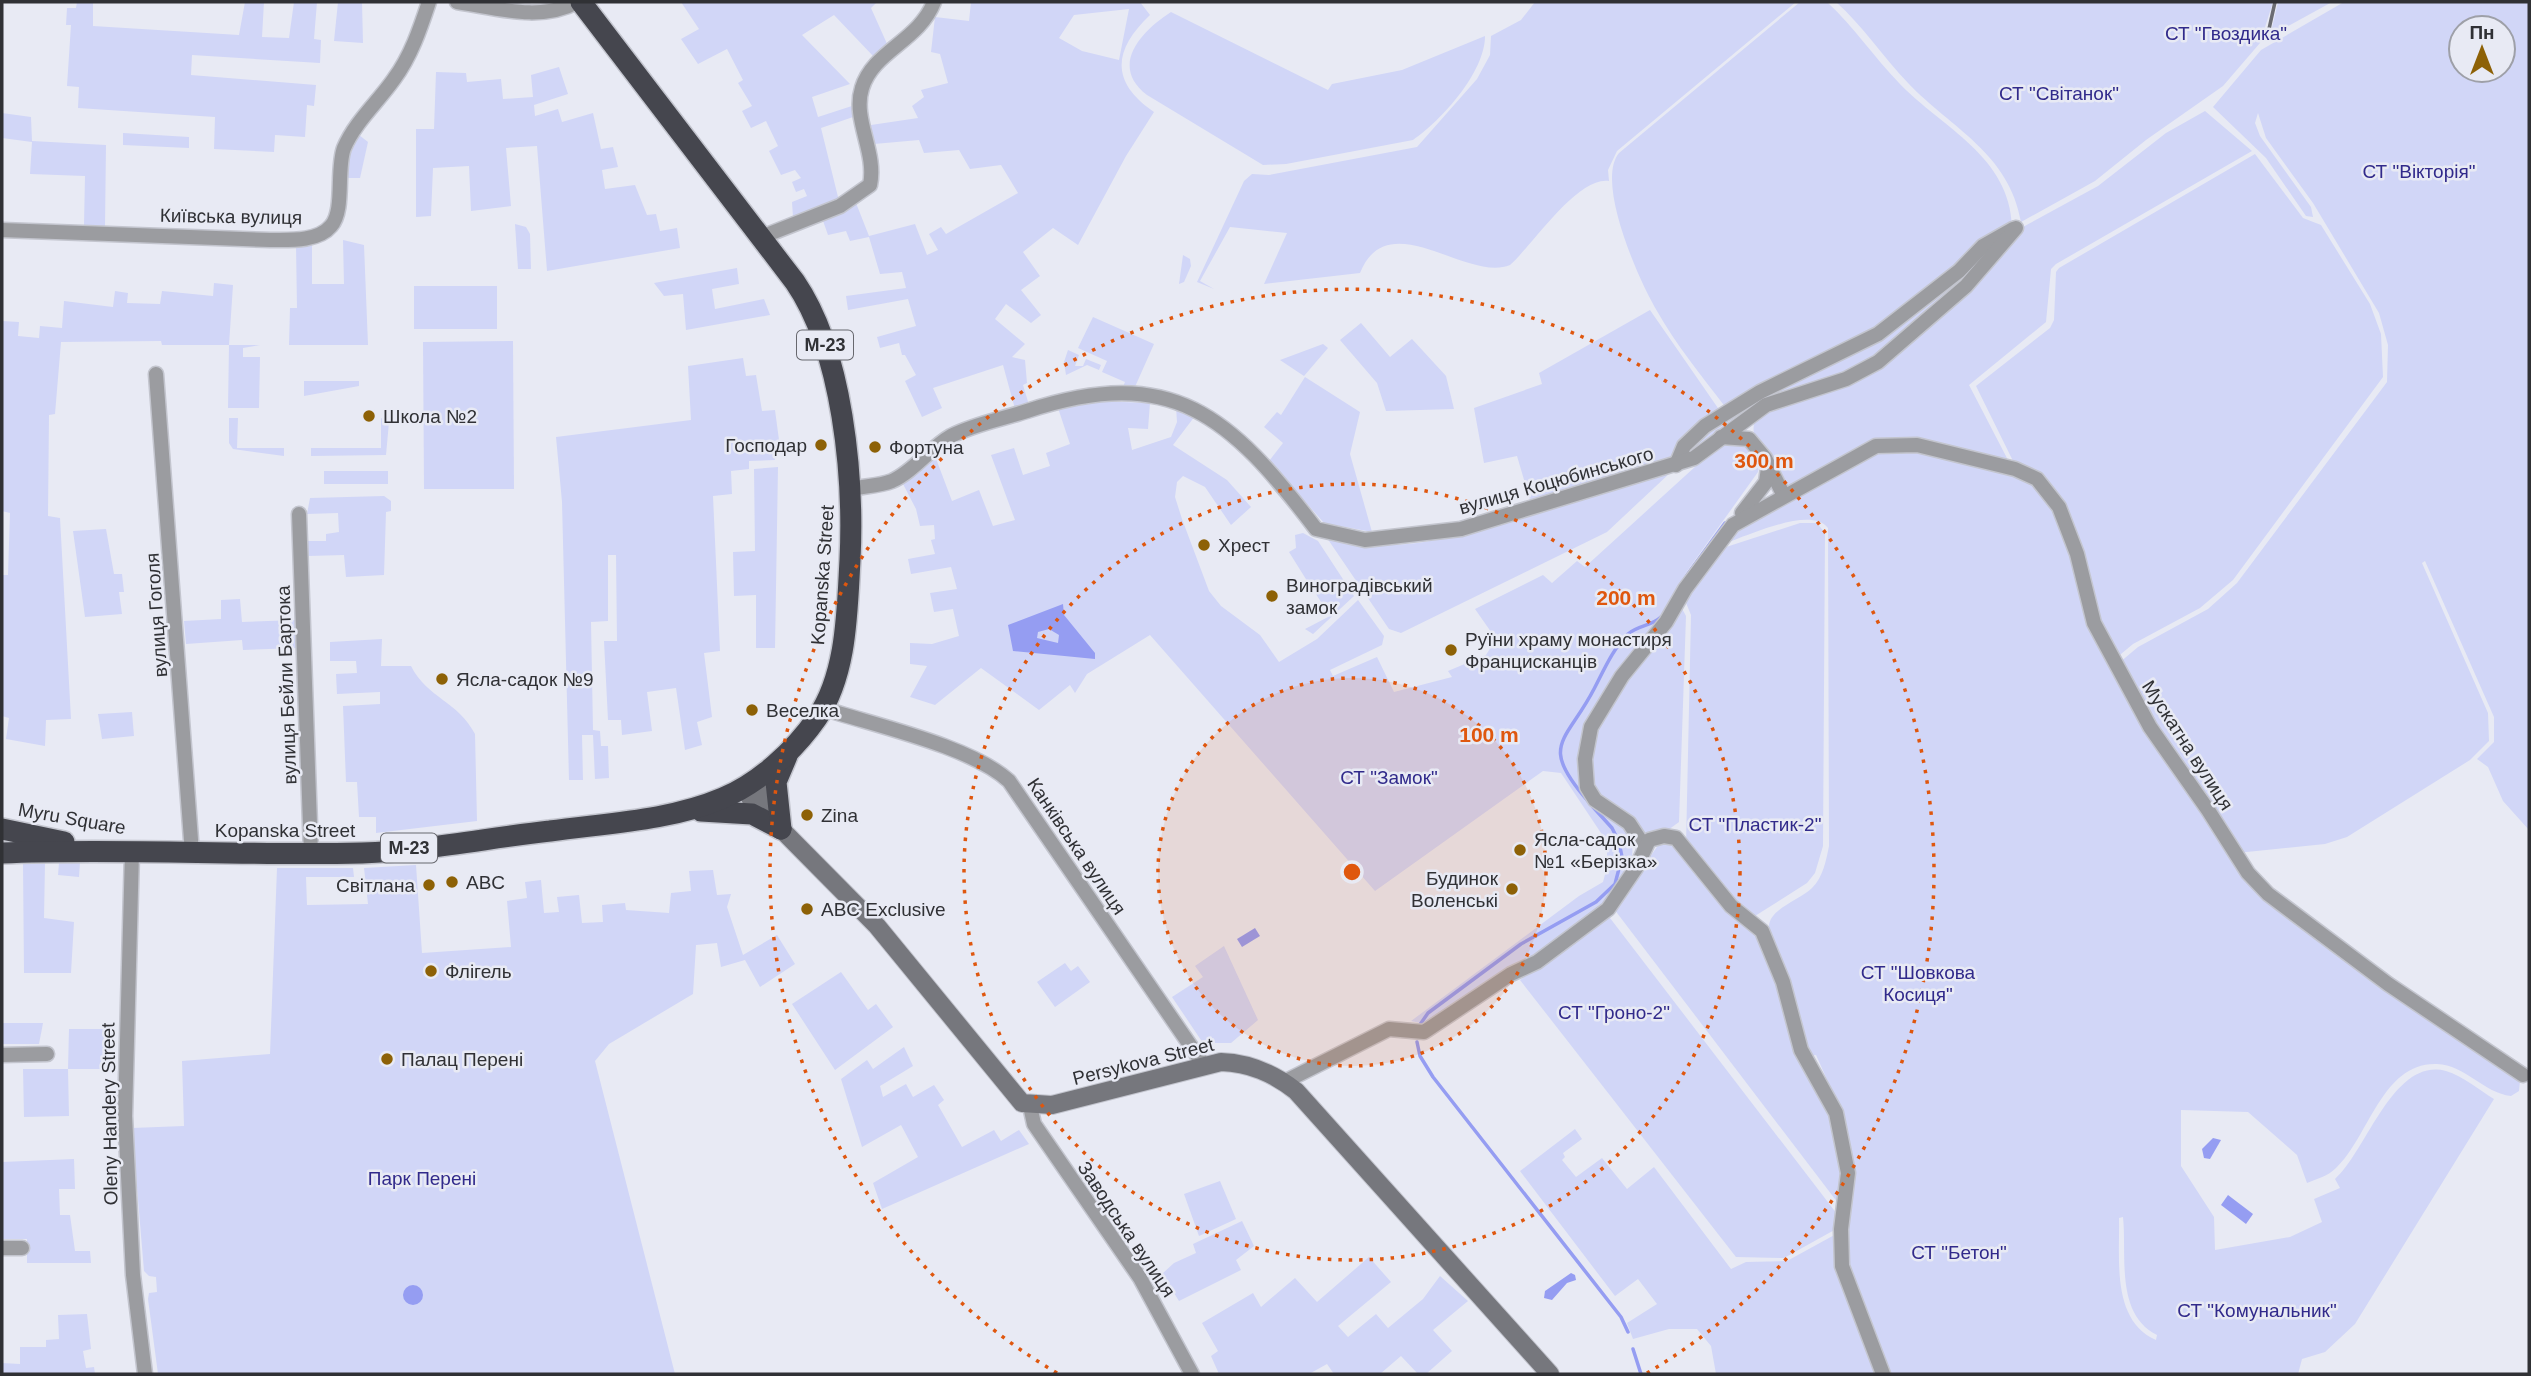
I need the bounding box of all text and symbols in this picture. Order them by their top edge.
north arrow [2447,14,2517,84]
text: Пн [2469,22,2495,43]
park label: СТ "Гвоздика" [2165,23,2287,44]
park label: СТ "Світанок" [1999,83,2119,104]
park label: СТ "Вікторія" [2362,161,2476,182]
street label: Київська вулиця [160,205,302,228]
road number: М-23 [797,330,853,360]
place label: Школа №2 [383,406,477,427]
marker: Школа №2 [361,408,377,424]
place label: Господар [725,435,807,456]
marker: Господар [813,437,829,453]
place label: Фортуна [889,437,964,458]
marker: Фортуна [867,439,883,455]
street label: вулиця Коцюбинського [1457,443,1656,518]
text: 300 m [1734,449,1794,472]
street label: Kopanska Street [807,504,838,646]
place label: Хрест [1218,535,1270,556]
marker: Хрест [1196,537,1212,553]
street label: вулиця Гоголя [142,552,171,678]
place label: Виноградівський замок [1286,575,1433,618]
street label: вулиця Бейли Бартока [273,585,300,785]
text: 200 m [1596,586,1656,609]
marker: Виноградівський замок [1264,588,1280,604]
place label: Руїни храму монастиря Францисканців [1465,629,1672,672]
marker: Руїни храму монастиря Францисканців [1443,642,1459,658]
place label: Ясла-садок №9 [456,669,593,690]
marker: Ясла-садок №9 [434,671,450,687]
street label: Мускатна вулиця [2138,676,2237,814]
place label: Веселка [766,700,839,721]
marker: Веселка [744,702,760,718]
text: 100 m [1459,723,1519,746]
park label: СТ "Замок" [1340,767,1438,788]
street label: Канківська вулиця [1023,774,1130,919]
street label: Myru Square [17,799,127,838]
place label: Zina [821,805,858,826]
marker: Zina [799,807,815,823]
park label: СТ "Пластик-2" [1689,814,1821,835]
street label: Kopanska Street [215,820,356,841]
place label: Ясла-садок №1 «Берізка» [1534,829,1657,872]
road number: М-23 [381,834,437,862]
marker: Ясла-садок №1 «Берізка» [1512,842,1528,858]
centre of rings [1340,860,1364,884]
place label: Будинок Воленські [1411,868,1499,911]
place label: ABC [466,872,505,893]
marker: ABC [444,874,460,890]
place label: Світлана [336,875,415,896]
marker: Світлана [421,877,437,893]
marker: Будинок Воленські [1504,881,1520,897]
place label: ABC Exclusive [821,899,946,920]
marker: ABC Exclusive [799,901,815,917]
place label: Флігель [445,961,512,982]
park label: СТ "Шовкова Косиця" [1861,962,1976,1005]
marker: Флігель [423,963,439,979]
park label: СТ "Гроно-2" [1558,1002,1670,1023]
street label: Oleny Handery Street [97,1022,122,1206]
street label: Persykova Street [1070,1034,1217,1089]
place label: Палац Перені [401,1049,523,1070]
marker: Палац Перені [379,1051,395,1067]
street label: Заводська вулиця [1073,1158,1180,1301]
park label: Парк Перені [368,1168,476,1189]
park label: СТ "Бетон" [1911,1242,2007,1263]
park label: СТ "Комунальник" [2177,1300,2337,1321]

